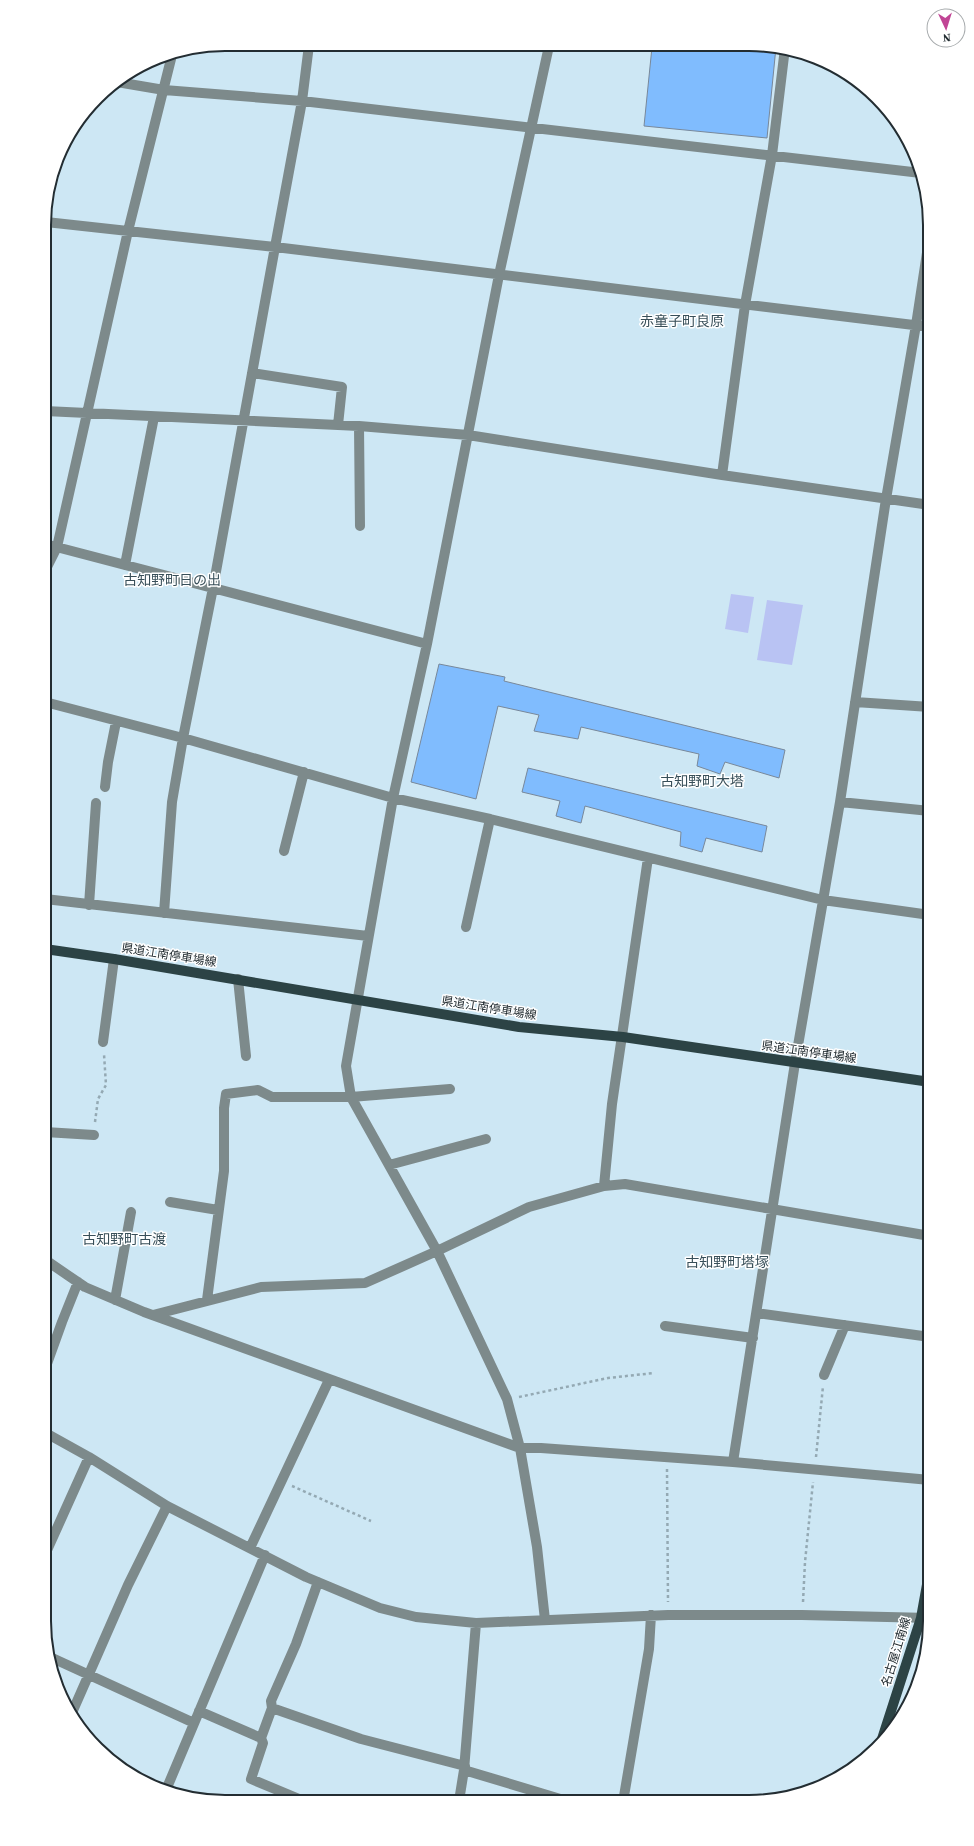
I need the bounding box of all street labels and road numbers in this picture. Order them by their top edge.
street label: 県道江南停車場線 [120,940,218,970]
street label: 県道江南停車場線 [440,993,538,1023]
street label: 県道江南停車場線 [760,1037,858,1067]
street label: 名古屋江南線 [878,1615,914,1689]

